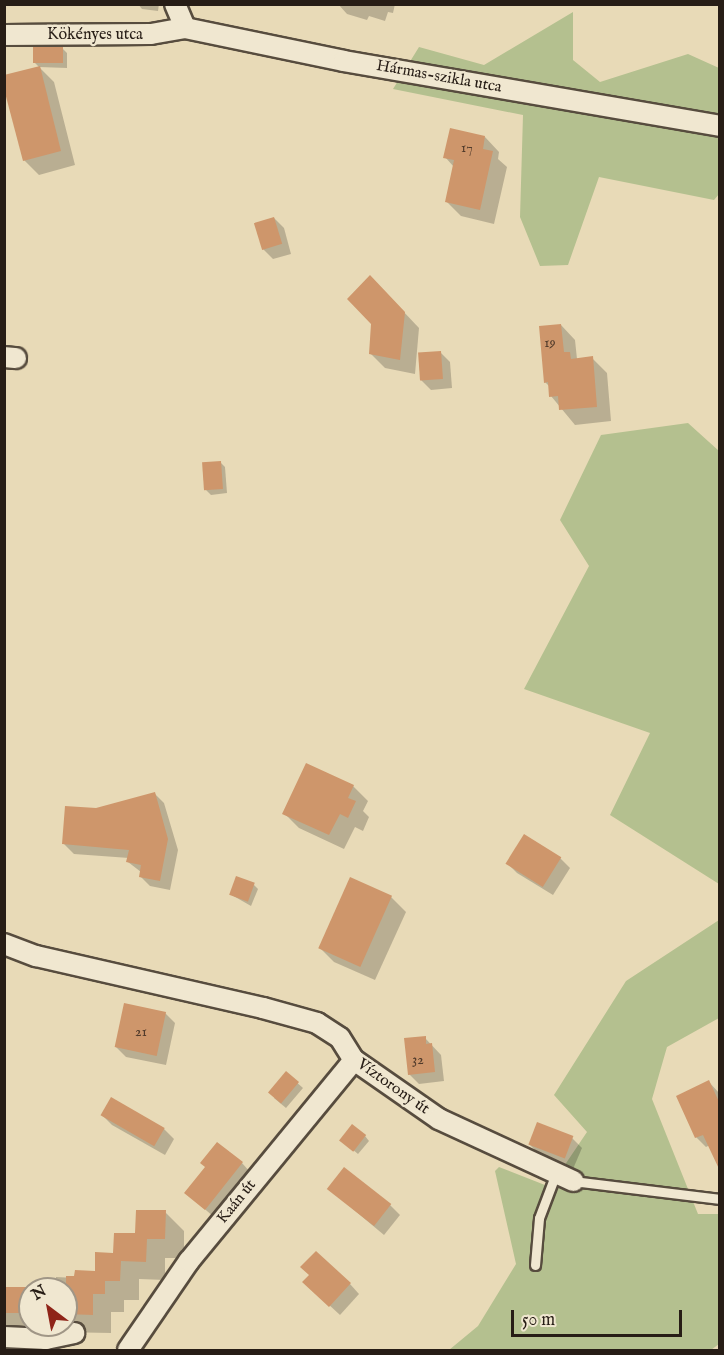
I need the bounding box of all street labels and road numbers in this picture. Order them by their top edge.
street label: Kökényes utca [47,25,143,45]
street label: Hármas-szikla utca [375,57,503,97]
street label: Víztorony út [353,1055,433,1119]
street label: Kaán út [213,1176,261,1228]

